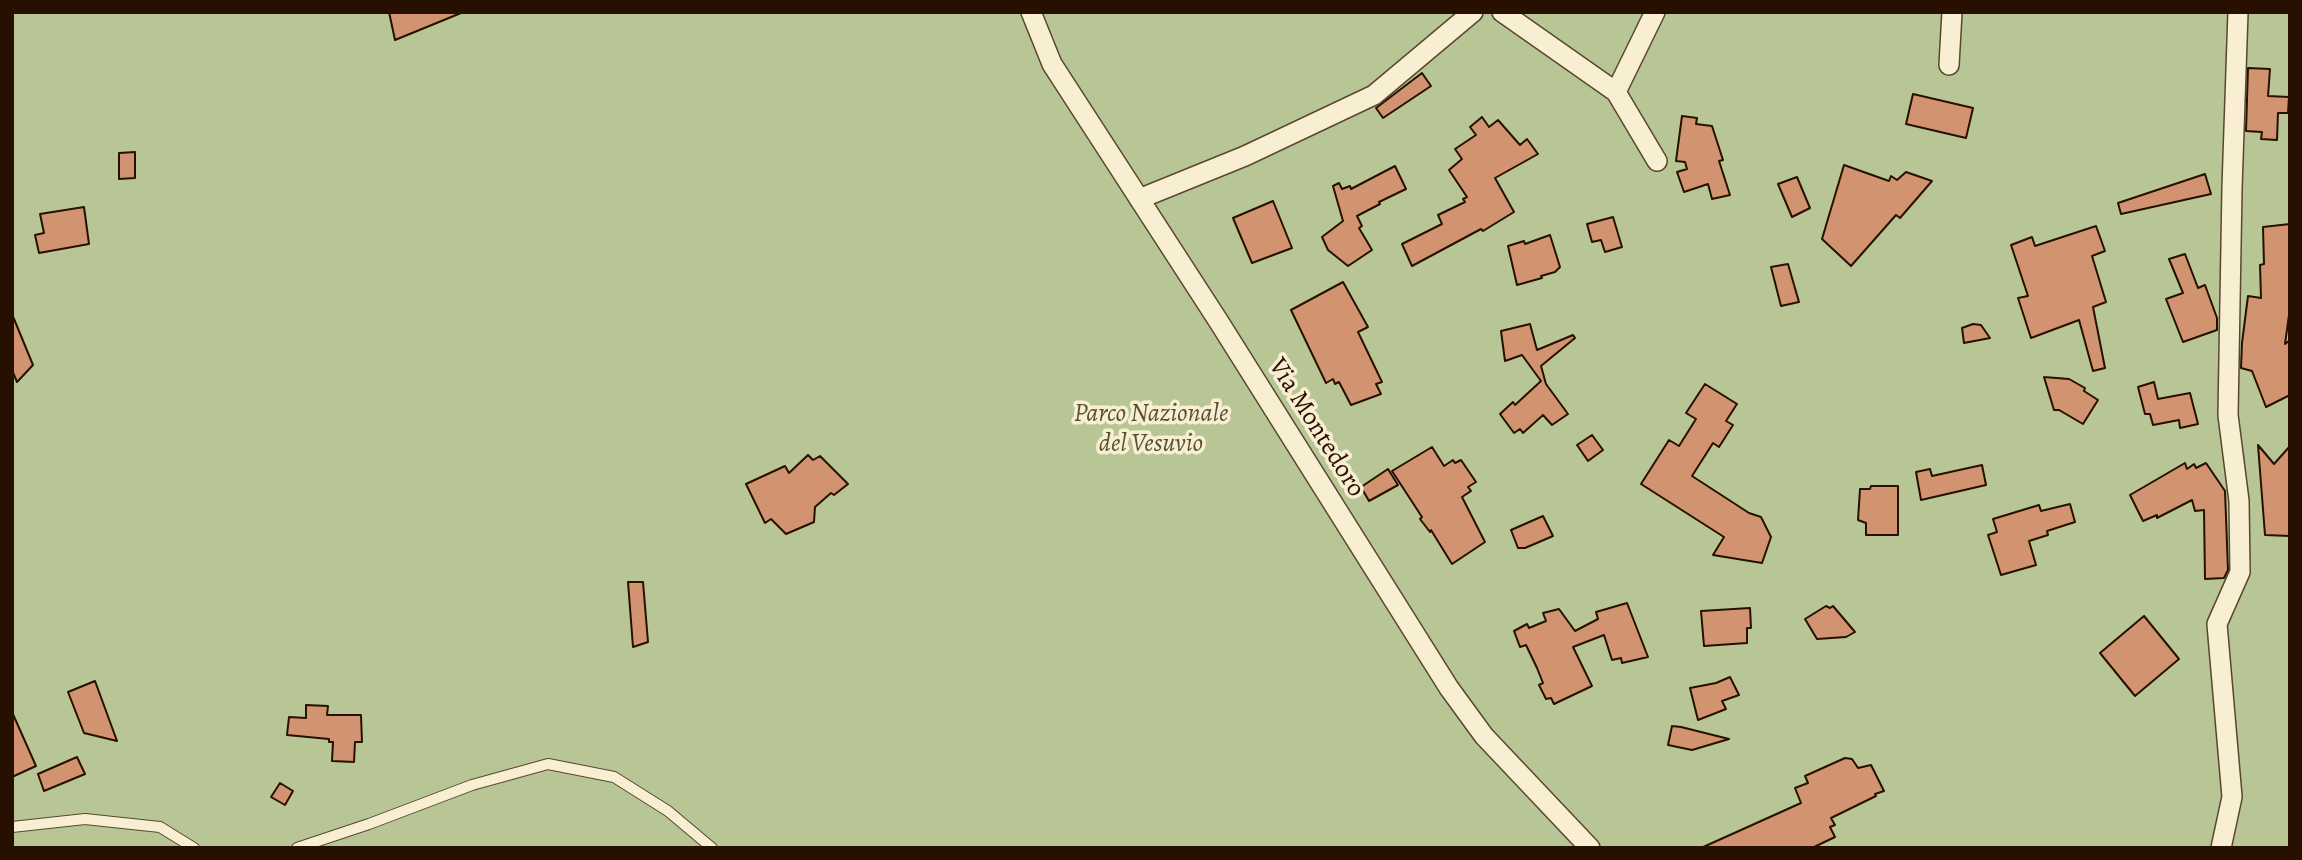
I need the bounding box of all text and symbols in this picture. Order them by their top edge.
street label: Via Montedoro [1261,353,1371,503]
park label: Parco Nazionale del Vesuvio [1074,399,1228,460]

